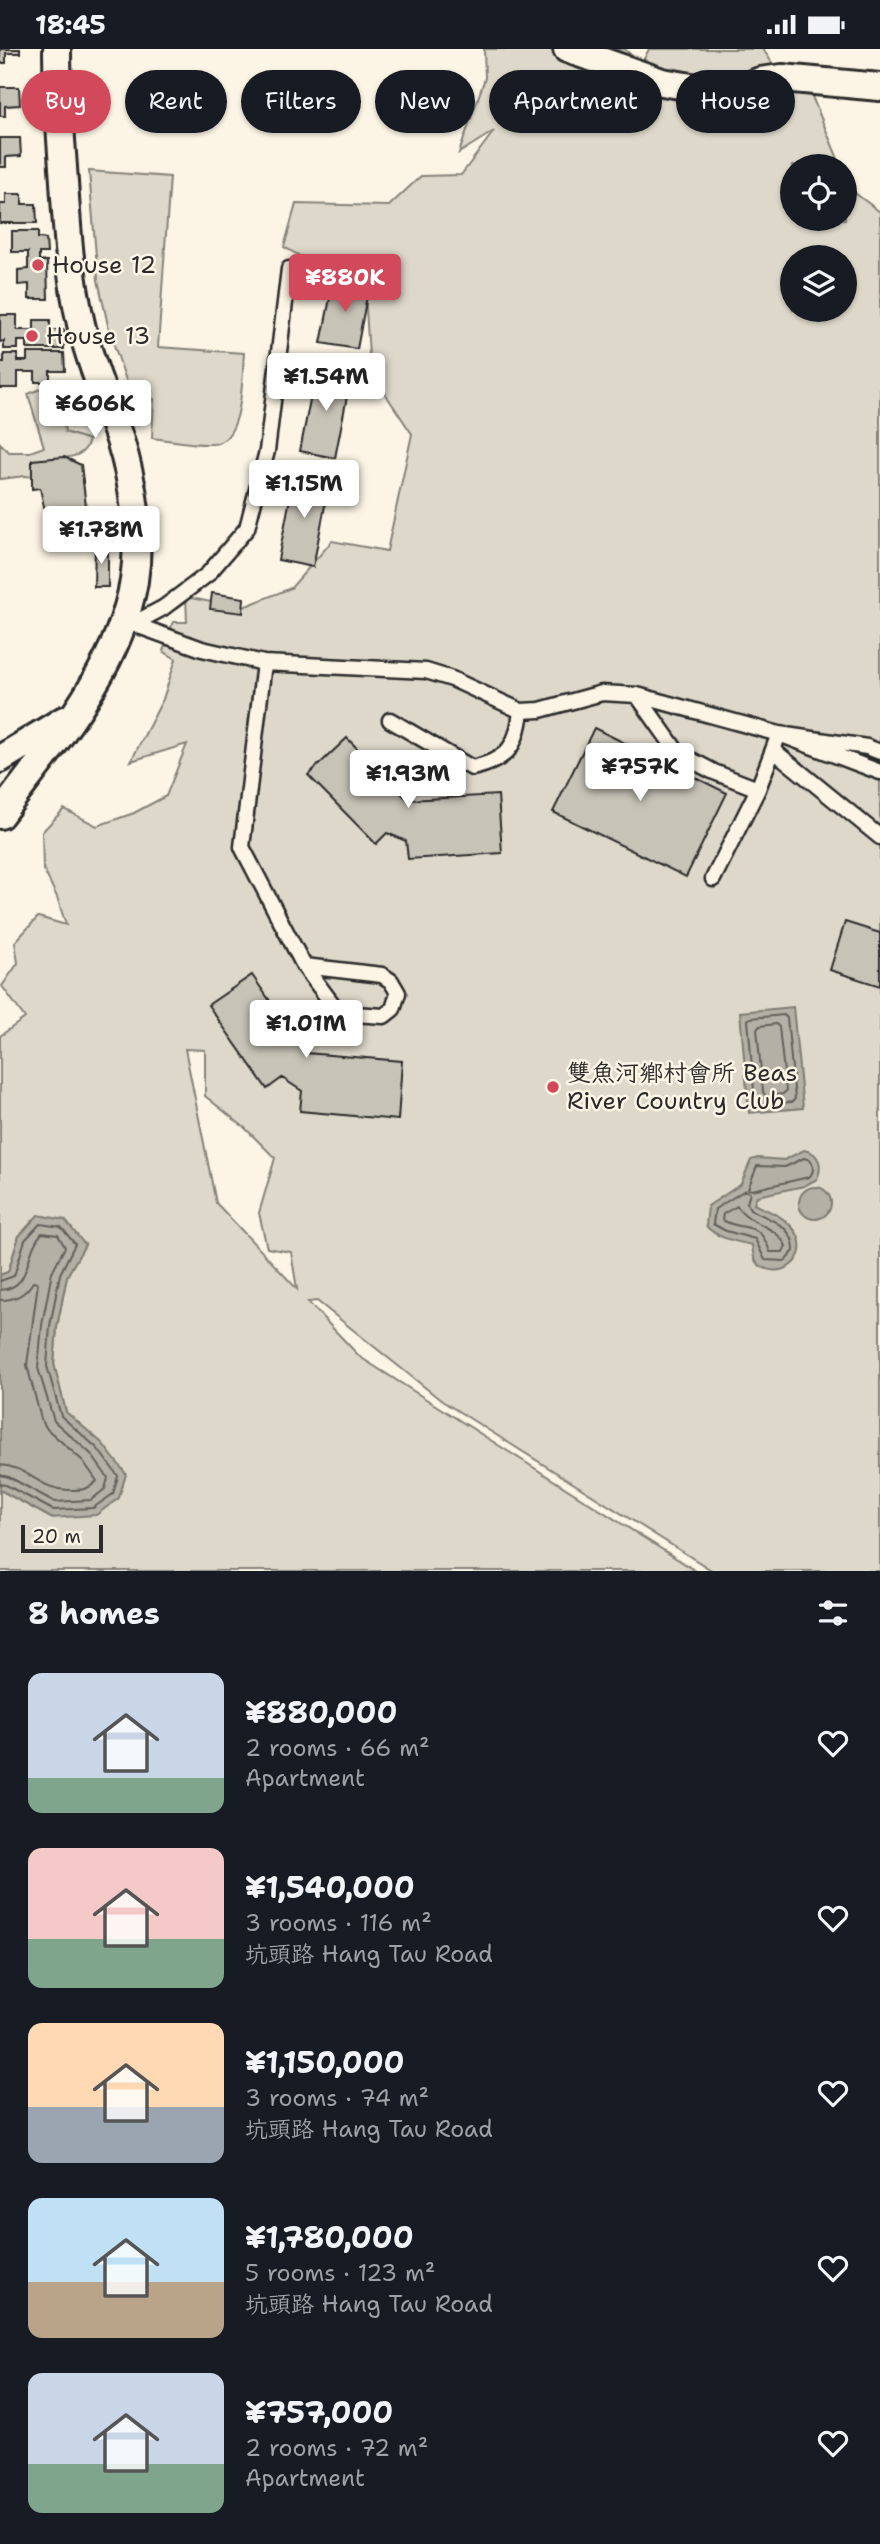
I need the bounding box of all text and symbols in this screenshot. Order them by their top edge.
text: 18:45 [35,7,106,42]
chip: Buy [21,70,111,133]
chip: Rent [125,70,227,133]
chip: Filters [241,70,361,133]
chip: New [375,70,475,133]
chip: Apartment [489,70,662,133]
chip: House [676,70,795,133]
map controls [780,154,857,322]
button: locate [780,154,857,231]
button: layers [780,245,857,322]
place label: House 12 [52,249,156,281]
pin: ¥880K [296,254,394,314]
marker: House 12 [30,257,46,273]
text: ¥880K [305,262,385,292]
place label: House 13 [46,320,150,352]
marker: House 13 [24,328,40,344]
pin: ¥1.54M [269,353,383,413]
text: ¥1.54M [283,361,369,391]
pin: ¥606K [46,381,144,440]
text: ¥606K [55,388,135,418]
pin: ¥1.15M [247,461,361,520]
text: ¥1.15M [265,468,343,498]
pin: ¥1.78M [44,507,158,566]
text: ¥1.78M [59,514,143,544]
pin: ¥757K [591,743,689,803]
pin: ¥1.93M [351,751,465,810]
text: ¥757K [601,751,679,781]
text: ¥1.93M [366,758,450,788]
pin: ¥1.01M [249,1000,363,1060]
text: ¥1.01M [266,1008,346,1038]
place label: 雙魚河鄉村會所 Beas River Country Club [567,1057,797,1117]
marker: 雙魚河鄉村會所 Beas River Country Club [545,1079,561,1095]
scale bar [21,1522,103,1554]
text: 20 m [32,1524,81,1549]
text: 8 homes [28,1593,160,1634]
icon: filters [814,1594,852,1632]
text: ¥880,000 [245,1692,397,1733]
icon: home [84,1701,168,1785]
icon: heart [814,1724,852,1762]
text: 2 rooms · 66 m² [245,1733,430,1763]
text: Apartment [245,1763,365,1793]
text: ¥1,540,000 [245,1867,415,1908]
icon: home [84,1876,168,1960]
icon: heart [814,1899,852,1937]
text: 3 rooms · 116 m² [245,1908,432,1938]
text: 坑頭路 Hang Tau Road [245,1939,493,1969]
text: ¥1,150,000 [245,2042,405,2083]
icon: home [84,2051,168,2135]
icon: heart [814,2074,852,2112]
text: 3 rooms · 74 m² [245,2083,429,2113]
text: 坑頭路 Hang Tau Road [245,2114,493,2144]
text: ¥1,780,000 [245,2217,414,2258]
icon: home [84,2226,168,2310]
icon: heart [814,2249,852,2287]
text: 5 rooms · 123 m² [245,2258,435,2288]
text: 坑頭路 Hang Tau Road [245,2289,493,2319]
text: ¥757,000 [245,2392,393,2433]
icon: home [84,2401,168,2485]
icon: heart [814,2424,852,2462]
text: 2 rooms · 72 m² [245,2433,428,2463]
text: Apartment [245,2463,365,2493]

